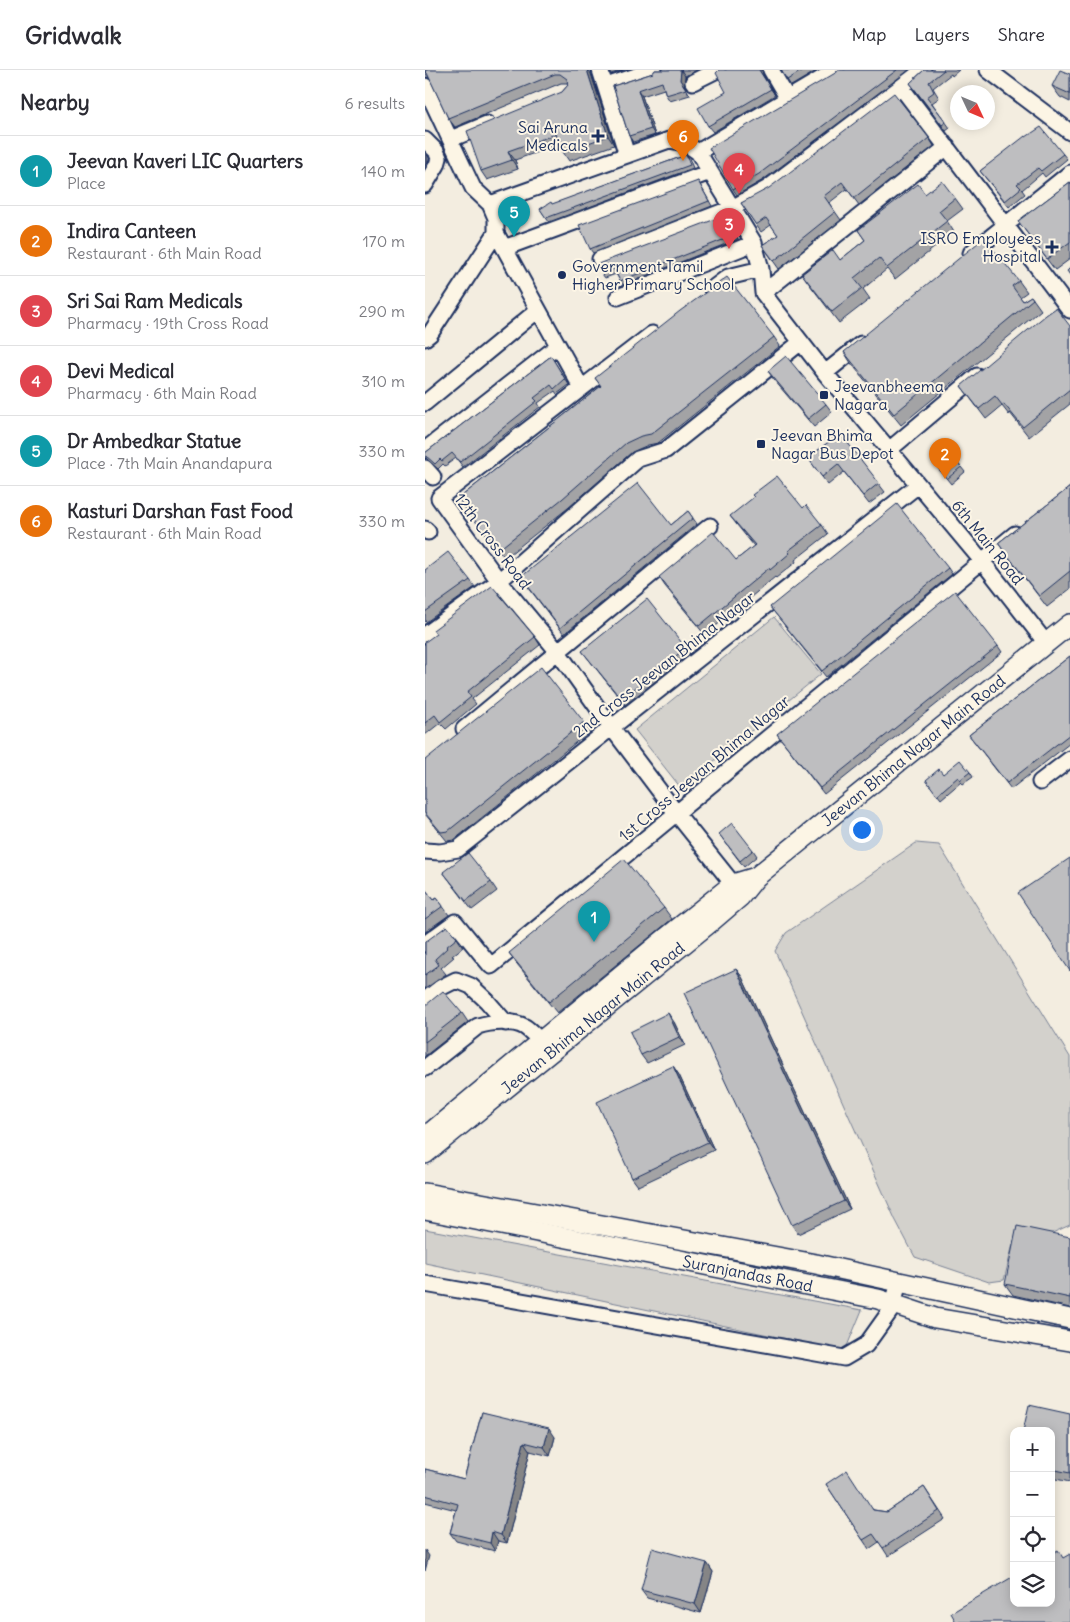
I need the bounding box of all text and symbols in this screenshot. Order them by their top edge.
text: Gridwalk [25,20,122,50]
text: Map [851,23,886,46]
text: Layers [914,23,970,46]
text: Share [998,23,1045,46]
north arrow [950,85,995,130]
text: Nearby [20,89,90,116]
text: 6 results [344,93,405,113]
place label: Sai Aruna Medicals [518,117,588,155]
pin: 6 [667,120,699,161]
marker: Sai Aruna Medicals [592,130,604,142]
text: Jeevan Kaveri LIC Quarters [67,149,303,173]
pin: 4 [723,153,755,194]
text: 1 [33,161,39,181]
text: 140 m [361,161,405,181]
text: Place [67,173,106,193]
pin: 5 [498,196,530,237]
pin: 3 [713,208,745,249]
text: Indira Canteen [67,219,196,243]
place label: ISRO Employees Hospital [920,228,1041,266]
text: 2 [32,231,40,251]
text: 170 m [362,231,405,251]
marker: ISRO Employees Hospital [1045,240,1059,254]
text: Restaurant · 6th Main Road [67,243,262,263]
place label: Government Tamil Higher Primary School [572,256,734,294]
marker: Government Tamil Higher Primary School [556,269,568,281]
text: Sri Sai Ram Medicals [67,289,243,313]
text: 3 [31,301,41,321]
text: 290 m [359,301,405,321]
text: Pharmacy · 19th Cross Road [67,313,269,333]
text: Devi Medical [67,359,174,383]
text: 4 [31,371,41,391]
text: 310 m [361,371,405,391]
place label: Jeevanbheema Nagara [834,376,944,414]
text: Pharmacy · 6th Main Road [67,383,257,403]
marker: Jeevanbheema Nagara [818,389,830,401]
place label: Jeevan Bhima Nagar Bus Depot [771,425,894,463]
text: Dr Ambedkar Statue [67,429,241,453]
marker: Jeevan Bhima Nagar Bus Depot [755,438,767,450]
pin: 2 [929,438,961,479]
text: 5 [31,441,41,461]
text: 330 m [358,441,405,461]
text: Place · 7th Main Anandapura [67,453,272,473]
street label: 12th Cross Road [450,489,536,593]
street label: 6th Main Road [948,495,1028,589]
text: Kasturi Darshan Fast Food [67,499,293,523]
text: 6 [31,511,41,531]
text: 330 m [358,511,405,531]
text: Restaurant · 6th Main Road [67,523,262,543]
street label: 2nd Cross Jeevan Bhima Nagar [569,586,759,741]
street label: Jeevan Bhima Nagar Main Road [817,670,1009,830]
street label: 1st Cross Jeevan Bhima Nagar [614,690,794,845]
your location [849,817,875,843]
pin: 1 [578,901,610,942]
street label: Jeevan Bhima Nagar Main Road [497,938,688,1098]
street label: Suranjandas Road [681,1251,815,1296]
map controls [1010,1427,1055,1607]
button: + [1010,1427,1055,1472]
button: − [1010,1472,1055,1517]
button: locate [1010,1517,1055,1562]
button: layers [1010,1562,1055,1607]

